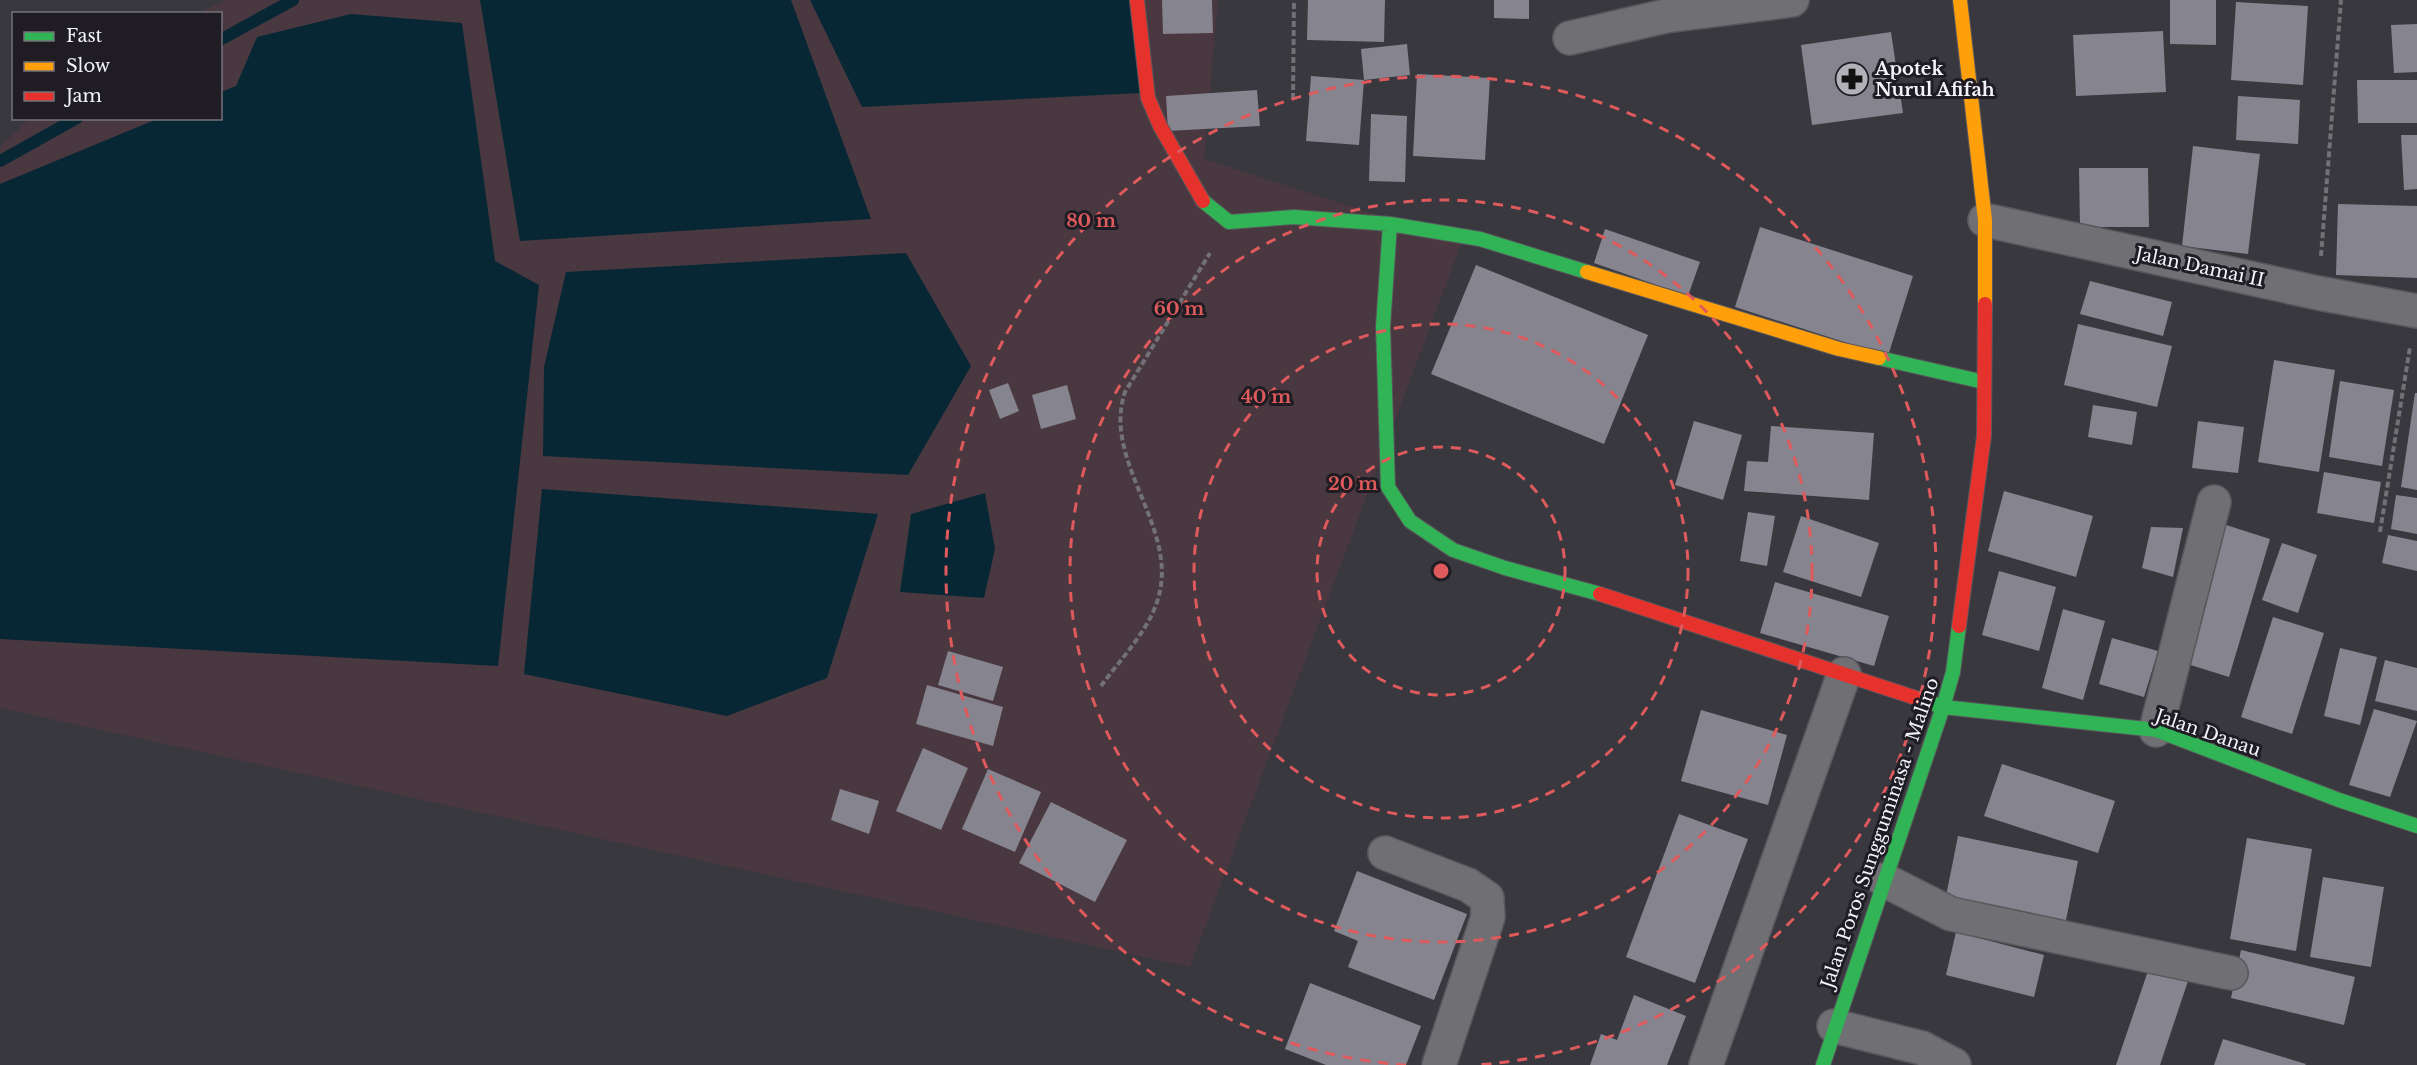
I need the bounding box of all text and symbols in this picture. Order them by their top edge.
legend [12,12,222,120]
text: Fast [66,25,103,47]
text: Slow [66,55,111,77]
place label: Apotek Nurul Afifah [1874,58,1995,101]
pharmacy icon: Apotek Nurul Afifah [1834,61,1870,97]
text: Jam [64,85,102,107]
text: 80 m [1066,210,1116,232]
street label: Jalan Damai II [2132,242,2266,291]
text: 60 m [1154,298,1204,320]
text: 40 m [1241,386,1291,408]
text: 20 m [1328,473,1378,495]
centre of rings [1431,561,1451,581]
street label: Jalan Poros Sungguminasa - Malino [1816,675,1944,993]
street label: Jalan Danau [2150,704,2264,761]

